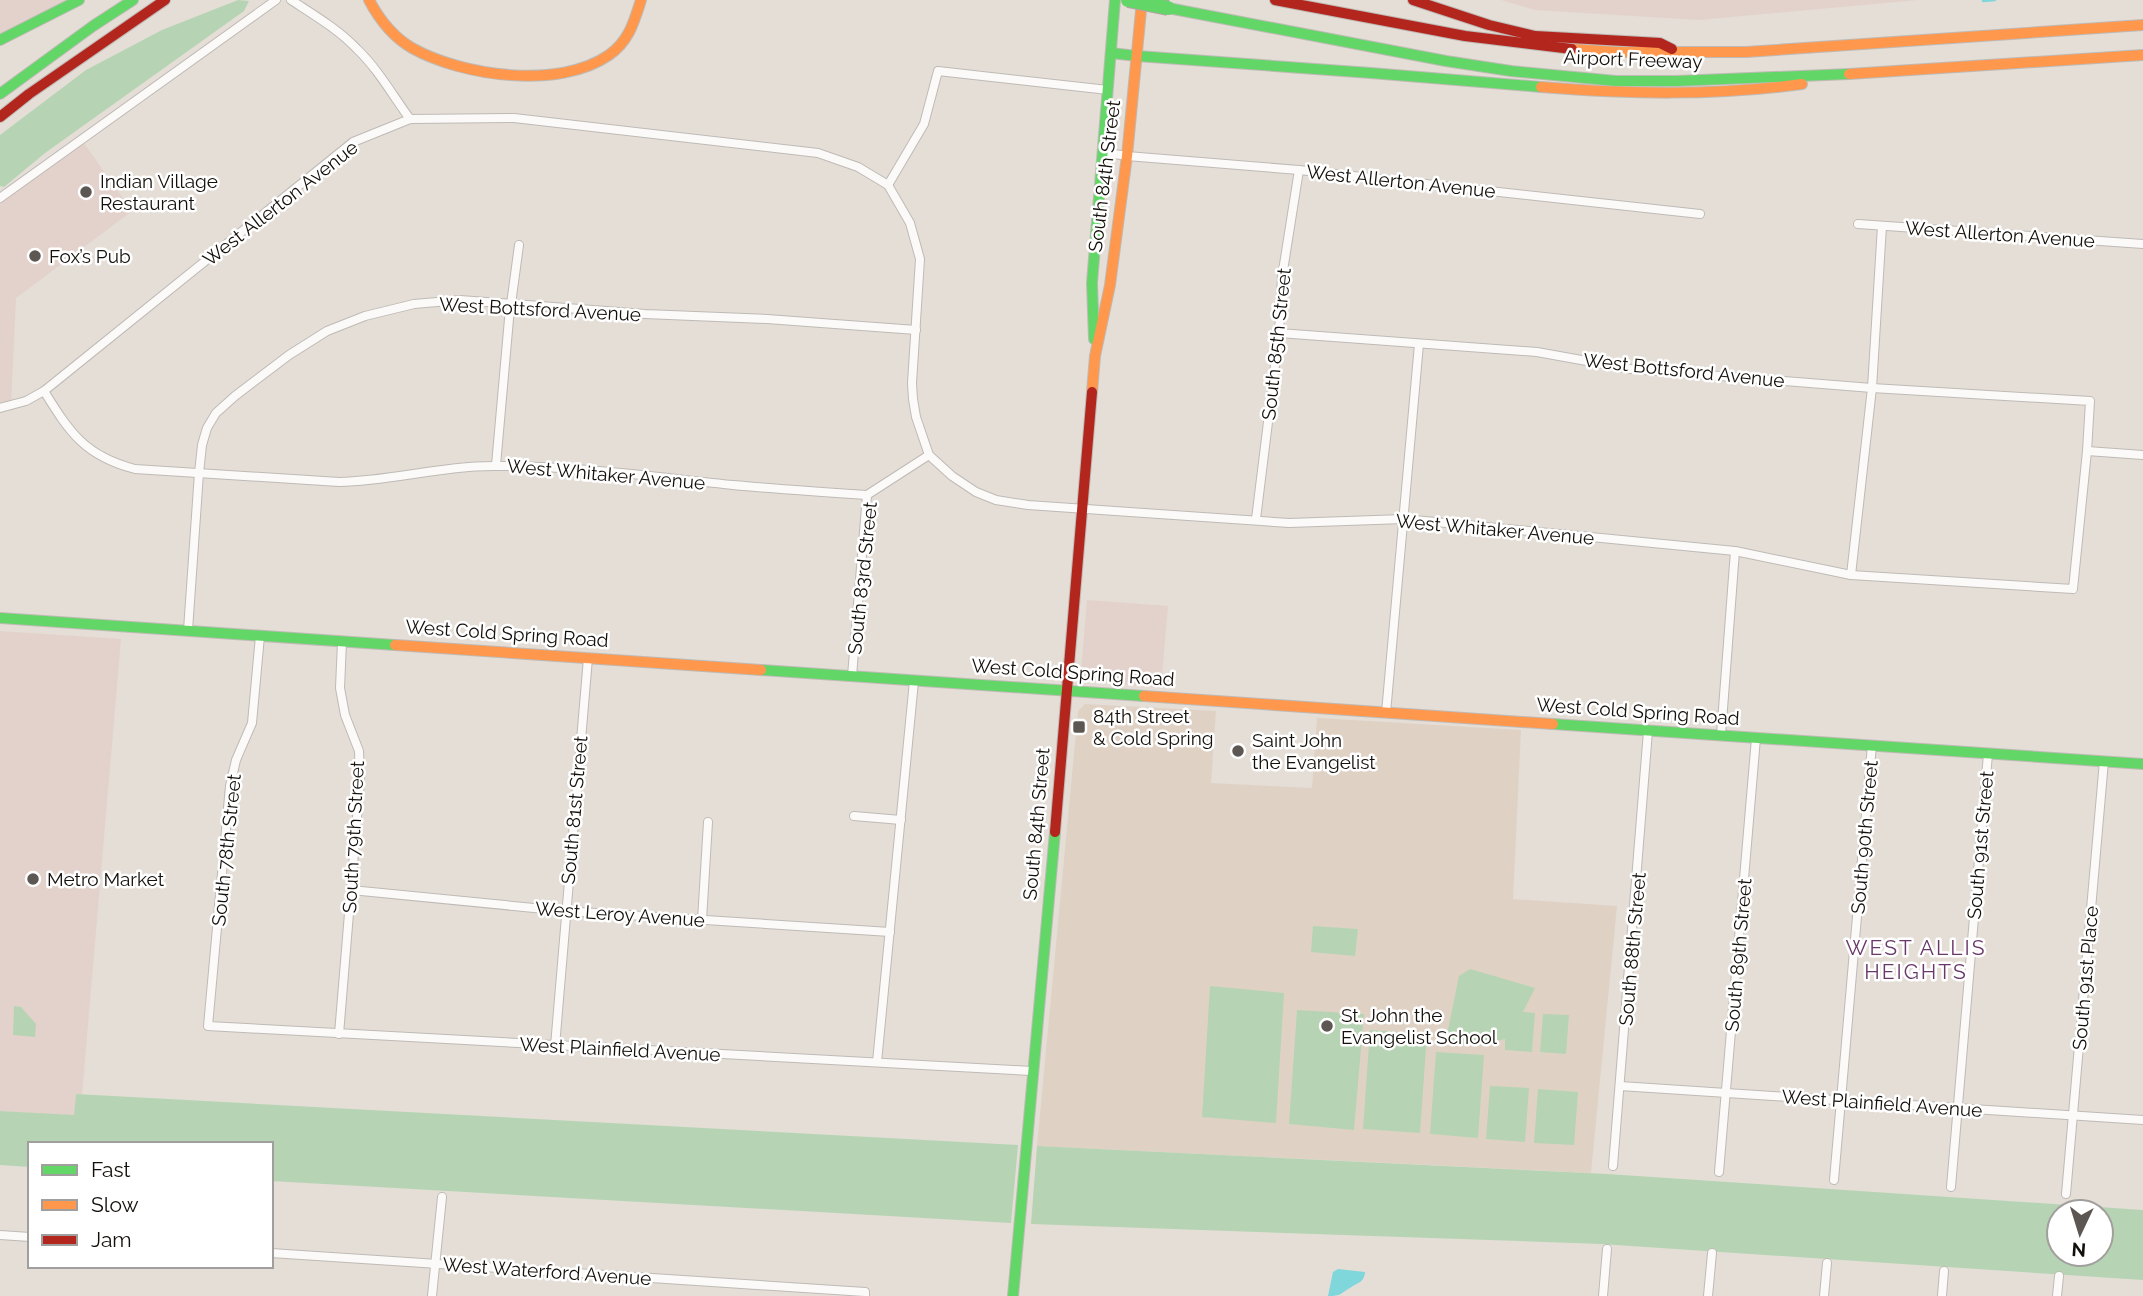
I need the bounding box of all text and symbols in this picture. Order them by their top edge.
street label: Airport Freeway [1563,46,1703,72]
street label: South 84th Street [1084,98,1124,253]
street label: West Allerton Avenue [198,136,362,270]
street label: West Allerton Avenue [1305,160,1497,202]
place label: Indian Village Restaurant [100,170,218,214]
marker: Indian Village Restaurant [78,184,94,200]
street label: West Allerton Avenue [1904,216,2096,252]
place label: Fox’s Pub [49,245,131,267]
marker: Fox’s Pub [27,248,43,264]
street label: South 85th Street [1257,266,1295,421]
street label: West Bottsford Avenue [438,293,642,325]
street label: West Bottsford Avenue [1582,348,1786,392]
street label: West Whitaker Avenue [506,454,706,494]
street label: South 83rd Street [843,500,881,656]
street label: West Whitaker Avenue [1395,509,1595,549]
street label: West Cold Spring Road [405,615,609,651]
street label: West Cold Spring Road [971,654,1175,690]
street label: West Cold Spring Road [1536,693,1740,729]
place label: 84th Street & Cold Spring [1093,705,1214,749]
marker: 84th Street & Cold Spring [1071,719,1087,735]
place label: Saint John the Evangelist [1252,729,1376,773]
street label: South 81st Street [557,734,592,885]
marker: Saint John the Evangelist [1230,743,1246,759]
street label: South 84th Street [1018,746,1054,901]
street label: South 90th Street [1846,759,1882,915]
street label: South 79th Street [338,760,368,914]
street label: South 91st Street [1963,769,1997,920]
street label: South 78th Street [207,772,245,927]
place label: Metro Market [47,868,165,890]
marker: Metro Market [25,871,41,887]
street label: South 88th Street [1614,871,1650,1027]
street label: South 89th Street [1720,877,1756,1033]
street label: West Leroy Avenue [534,897,706,931]
street label: South 91st Place [2068,905,2102,1051]
district label: WEST ALLIS HEIGHTS [1846,935,1986,984]
place label: St. John the Evangelist School [1341,1004,1498,1048]
marker: St. John the Evangelist School [1319,1018,1335,1034]
street label: West Plainfield Avenue [519,1033,721,1065]
street label: West Plainfield Avenue [1781,1085,1983,1121]
legend [28,1142,273,1268]
text: Fast [91,1157,131,1182]
text: Slow [91,1192,139,1217]
north arrow [2045,1198,2115,1268]
text: Jam [91,1227,132,1252]
text: N [2071,1238,2087,1261]
street label: West Waterford Avenue [442,1253,652,1289]

